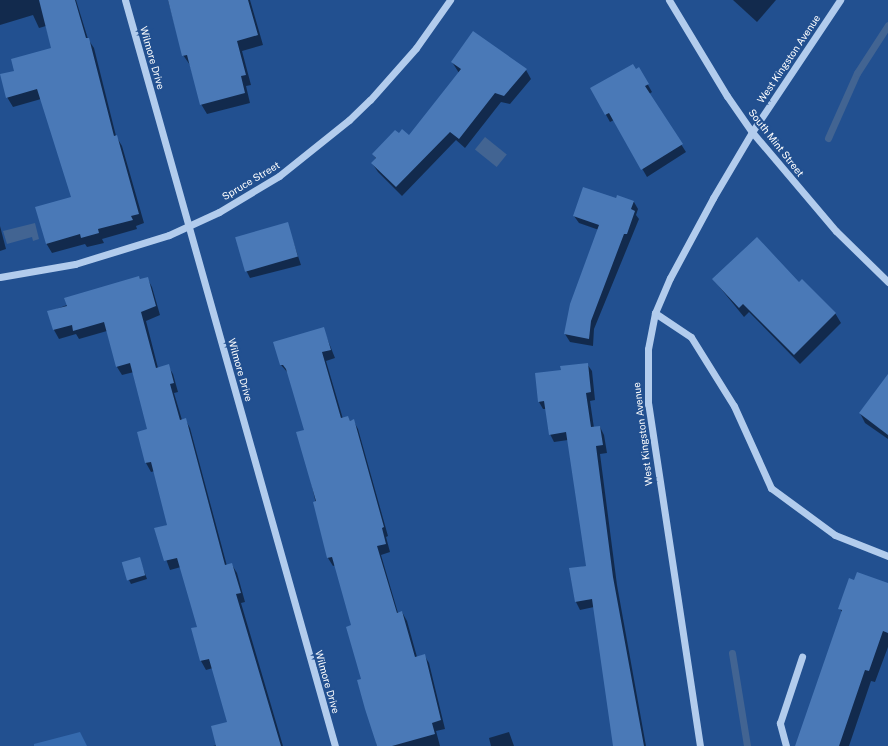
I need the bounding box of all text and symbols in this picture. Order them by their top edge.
street label: West Kingston Avenue [755,13,823,105]
street label: Wilmore Drive [137,25,167,91]
street label: South Mint Street [746,107,806,179]
street label: Spruce Street [220,159,282,203]
street label: Wilmore Drive [225,337,255,403]
street label: West Kingston Avenue [631,382,655,486]
street label: Wilmore Drive [312,649,342,715]

